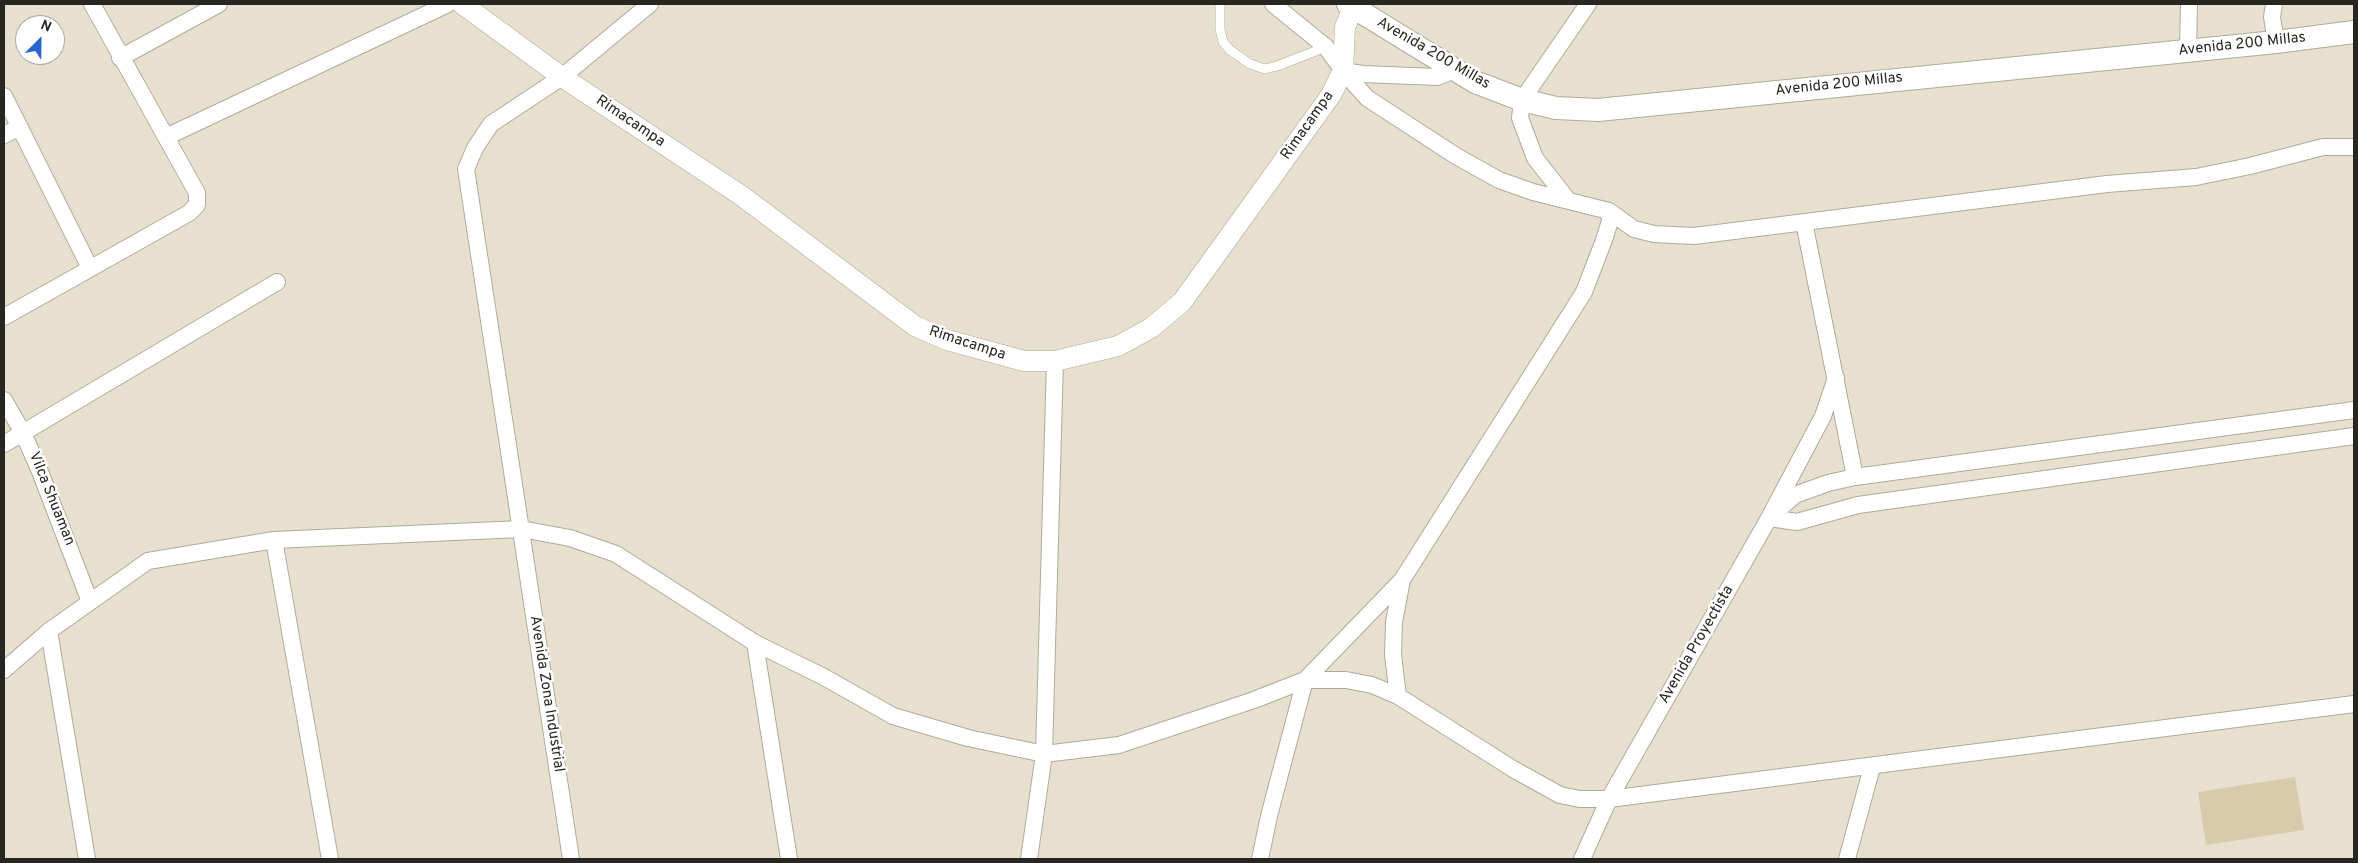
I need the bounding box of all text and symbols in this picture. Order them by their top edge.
street label: Avenida 200 Millas [1373,14,1493,94]
north arrow [15,15,65,65]
text: N [38,17,54,36]
street label: Avenida 200 Millas [2177,29,2307,61]
street label: Avenida 200 Millas [1774,69,1904,101]
street label: Rimacampa [1278,88,1338,164]
street label: Rimacampa [592,92,668,152]
street label: Rimacampa [926,323,1008,365]
street label: Vilca Shuaman [24,449,78,549]
street label: Avenida Proyectista [1656,583,1738,707]
street label: Avenida Zona Industrial [525,614,567,774]

